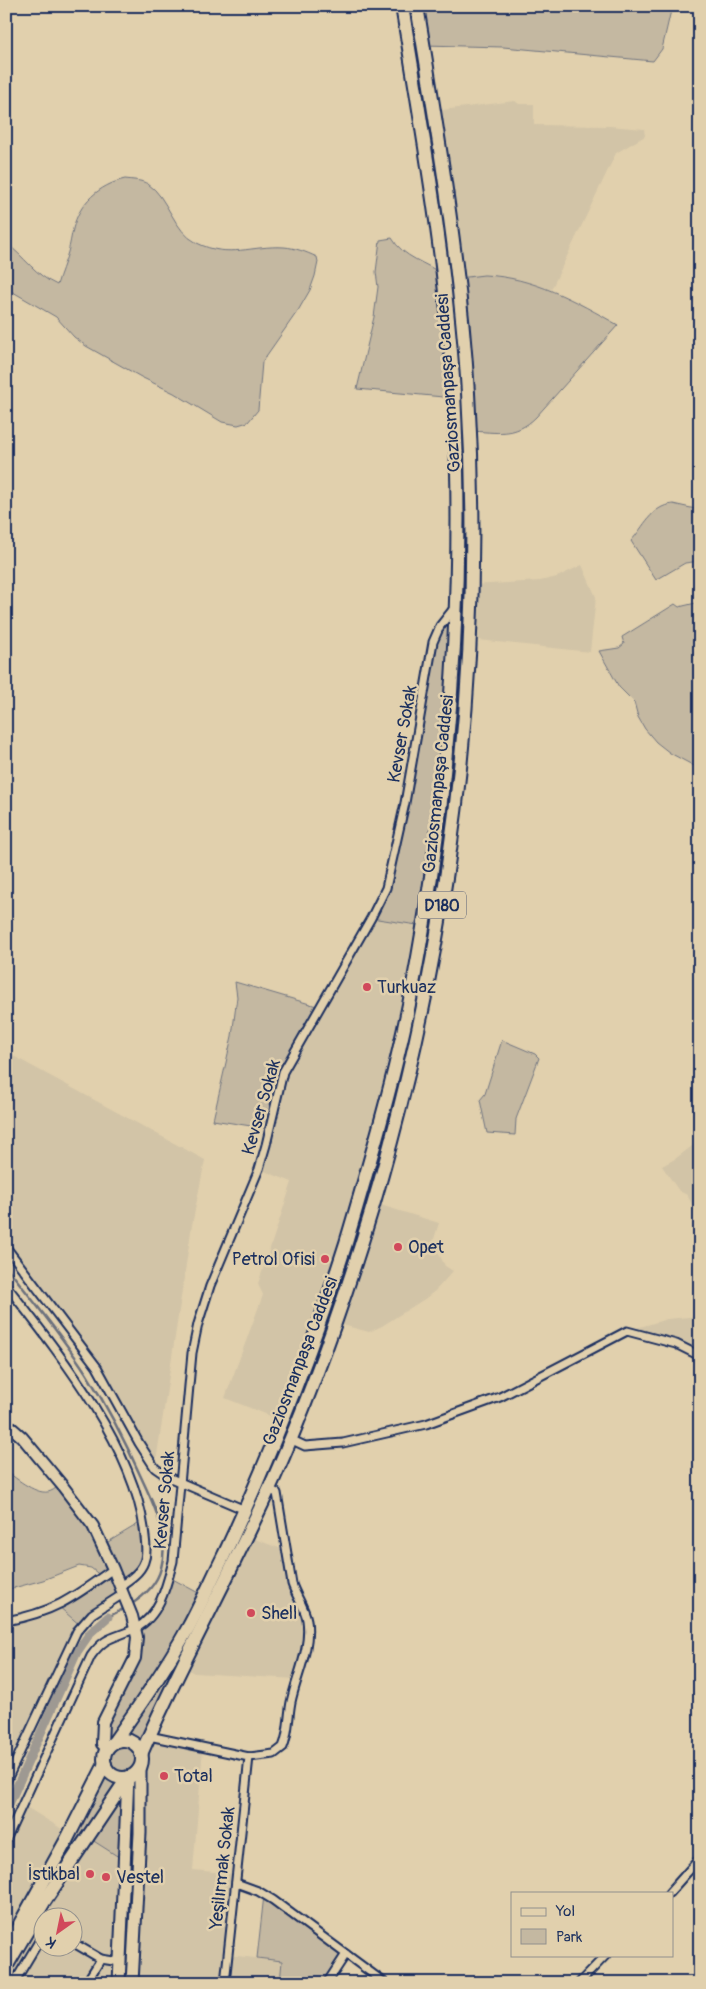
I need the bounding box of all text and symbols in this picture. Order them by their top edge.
street label: Gaziosmanpaşa Caddesi [431,293,466,473]
street label: Kevser Sokak [383,683,422,785]
street label: Gaziosmanpaşa Caddesi [418,694,459,874]
road number: D180 [418,892,466,918]
place label: Turkuaz [377,976,436,999]
marker: Turkuaz [361,981,373,993]
street label: Kevser Sokak [237,1056,286,1158]
place label: Opet [408,1236,445,1259]
marker: Opet [392,1241,404,1253]
place label: Petrol Ofisi [232,1248,315,1271]
marker: Petrol Ofisi [319,1253,331,1265]
street label: Gaziosmanpaşa Caddesi [258,1273,343,1449]
street label: Kevser Sokak [149,1449,180,1550]
place label: Shell [261,1602,297,1625]
marker: Shell [245,1607,257,1619]
place label: Total [174,1765,213,1788]
marker: Total [158,1770,170,1782]
street label: Yeşilırmak Sokak [205,1805,240,1932]
place label: İstikbal [27,1863,80,1886]
place label: Vestel [116,1866,164,1889]
marker: İstikbal [84,1868,96,1880]
marker: Vestel [100,1871,112,1883]
legend [511,1892,674,1956]
text: Yol [555,1902,575,1921]
north arrow [32,1906,82,1956]
text: Park [556,1928,583,1947]
text: K [43,1933,59,1952]

